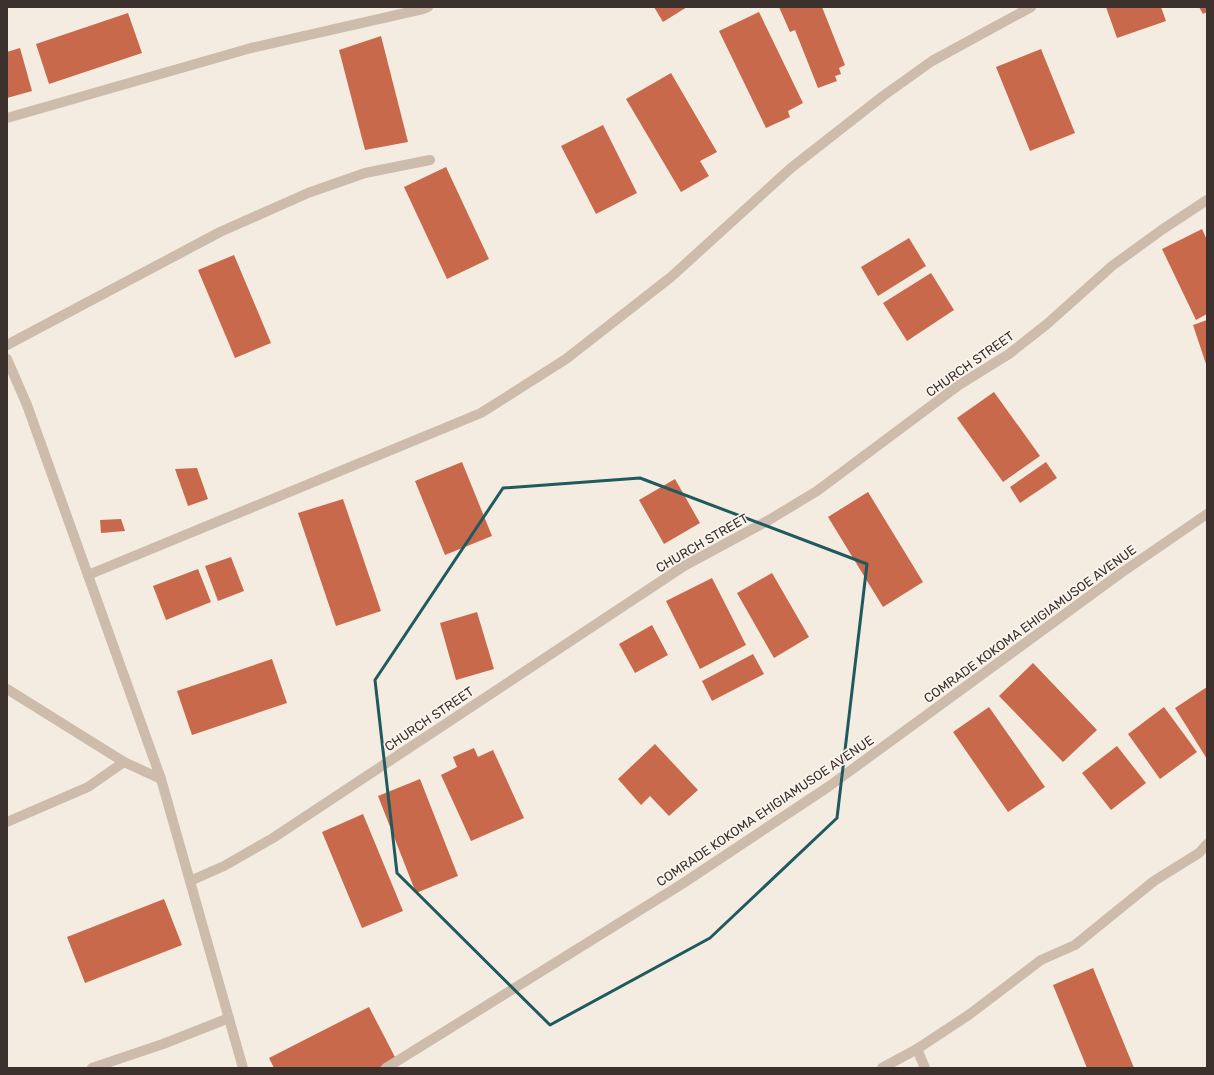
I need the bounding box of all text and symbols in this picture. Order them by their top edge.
street label: CHURCH STREET [923,328,1017,400]
street label: CHURCH STREET [653,510,751,575]
street label: COMRADE KOKOMA EHIGIAMUSOE AVENUE [921,542,1139,706]
street label: CHURCH STREET [382,683,477,754]
street label: COMRADE KOKOMA EHIGIAMUSOE AVENUE [654,732,876,890]

